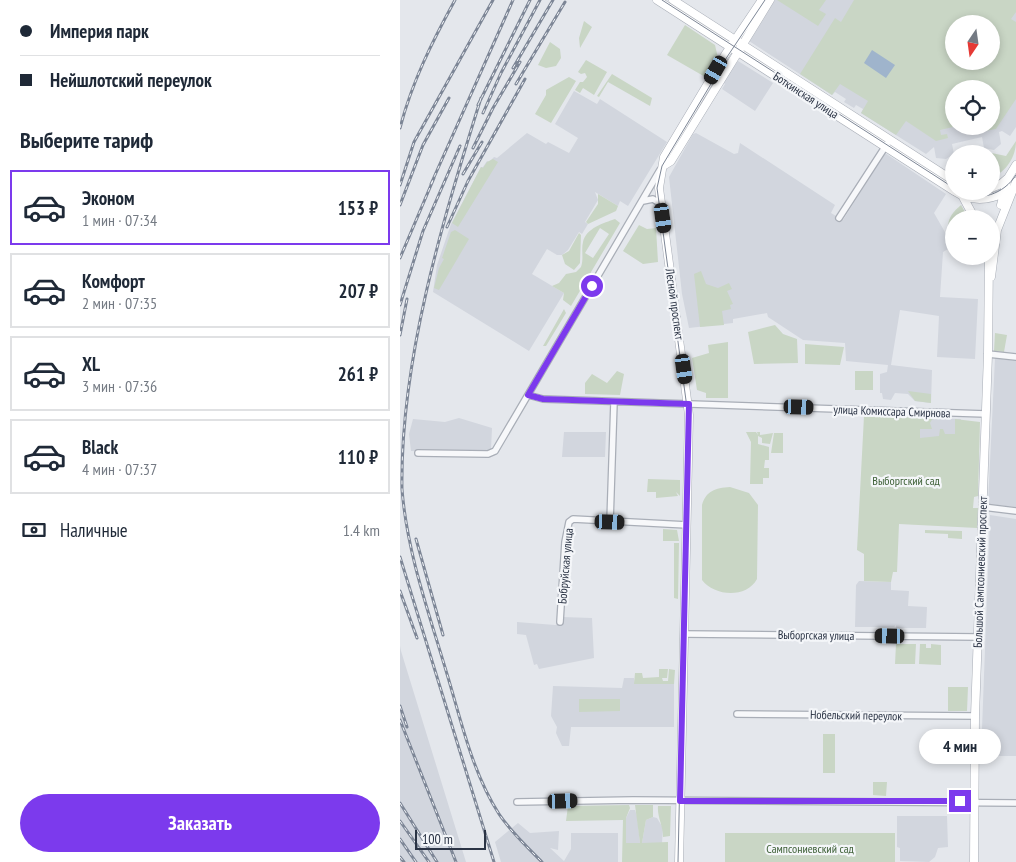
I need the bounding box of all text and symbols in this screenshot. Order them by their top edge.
north arrow [945,15,1000,70]
map controls [945,15,1000,265]
text: Империя парк [50,19,149,43]
car [702,53,729,87]
text: Нейшлотский переулок [50,68,212,92]
street label: Боткинская улица [771,68,842,122]
button: locate [945,80,1000,135]
text: Выберите тариф [20,126,153,154]
button: + [945,145,1000,200]
icon: car [22,185,67,230]
text: Эконом [82,186,135,210]
text: 153 ₽ [338,196,378,220]
car [653,202,672,234]
text: 1 мин · 07:34 [82,210,157,230]
button: − [945,210,1000,265]
street label: Лесной проспект [662,266,687,341]
icon: car [22,268,67,313]
text: Комфорт [82,269,145,293]
route start [581,275,603,297]
text: 207 ₽ [339,279,378,303]
text: 2 мин · 07:35 [82,293,157,313]
icon: car [22,351,67,396]
text: XL [82,352,100,376]
car [674,353,693,385]
text: 261 ₽ [338,362,378,386]
text: 3 мин · 07:36 [82,376,157,396]
car [783,399,814,415]
street label: улица Комиссара Смирнова [833,401,951,421]
icon: car [22,434,67,479]
text: Black [82,435,118,459]
text: 110 ₽ [338,445,378,469]
text: 4 мин · 07:37 [82,459,157,479]
park label: Выборгский сад [872,473,940,488]
street label: Большой Сампсониевский проспект [970,496,990,648]
car [594,514,625,530]
icon: cash [20,516,48,544]
text: Наличные [60,518,128,542]
text: 1.4 km [343,520,380,540]
street label: Бобруйская улица [554,527,576,605]
street label: Выборгская улица [778,627,855,643]
car [874,628,905,644]
street label: Нобельский переулок [810,707,903,723]
callout: 4 мин [919,728,1001,764]
text: 4 мин [943,736,977,756]
route end [949,790,971,812]
car [547,793,578,809]
button: Заказать [20,794,380,852]
scale bar [415,827,486,850]
text: 100 m [422,830,453,848]
park label: Сампсониевский сад [766,841,855,856]

